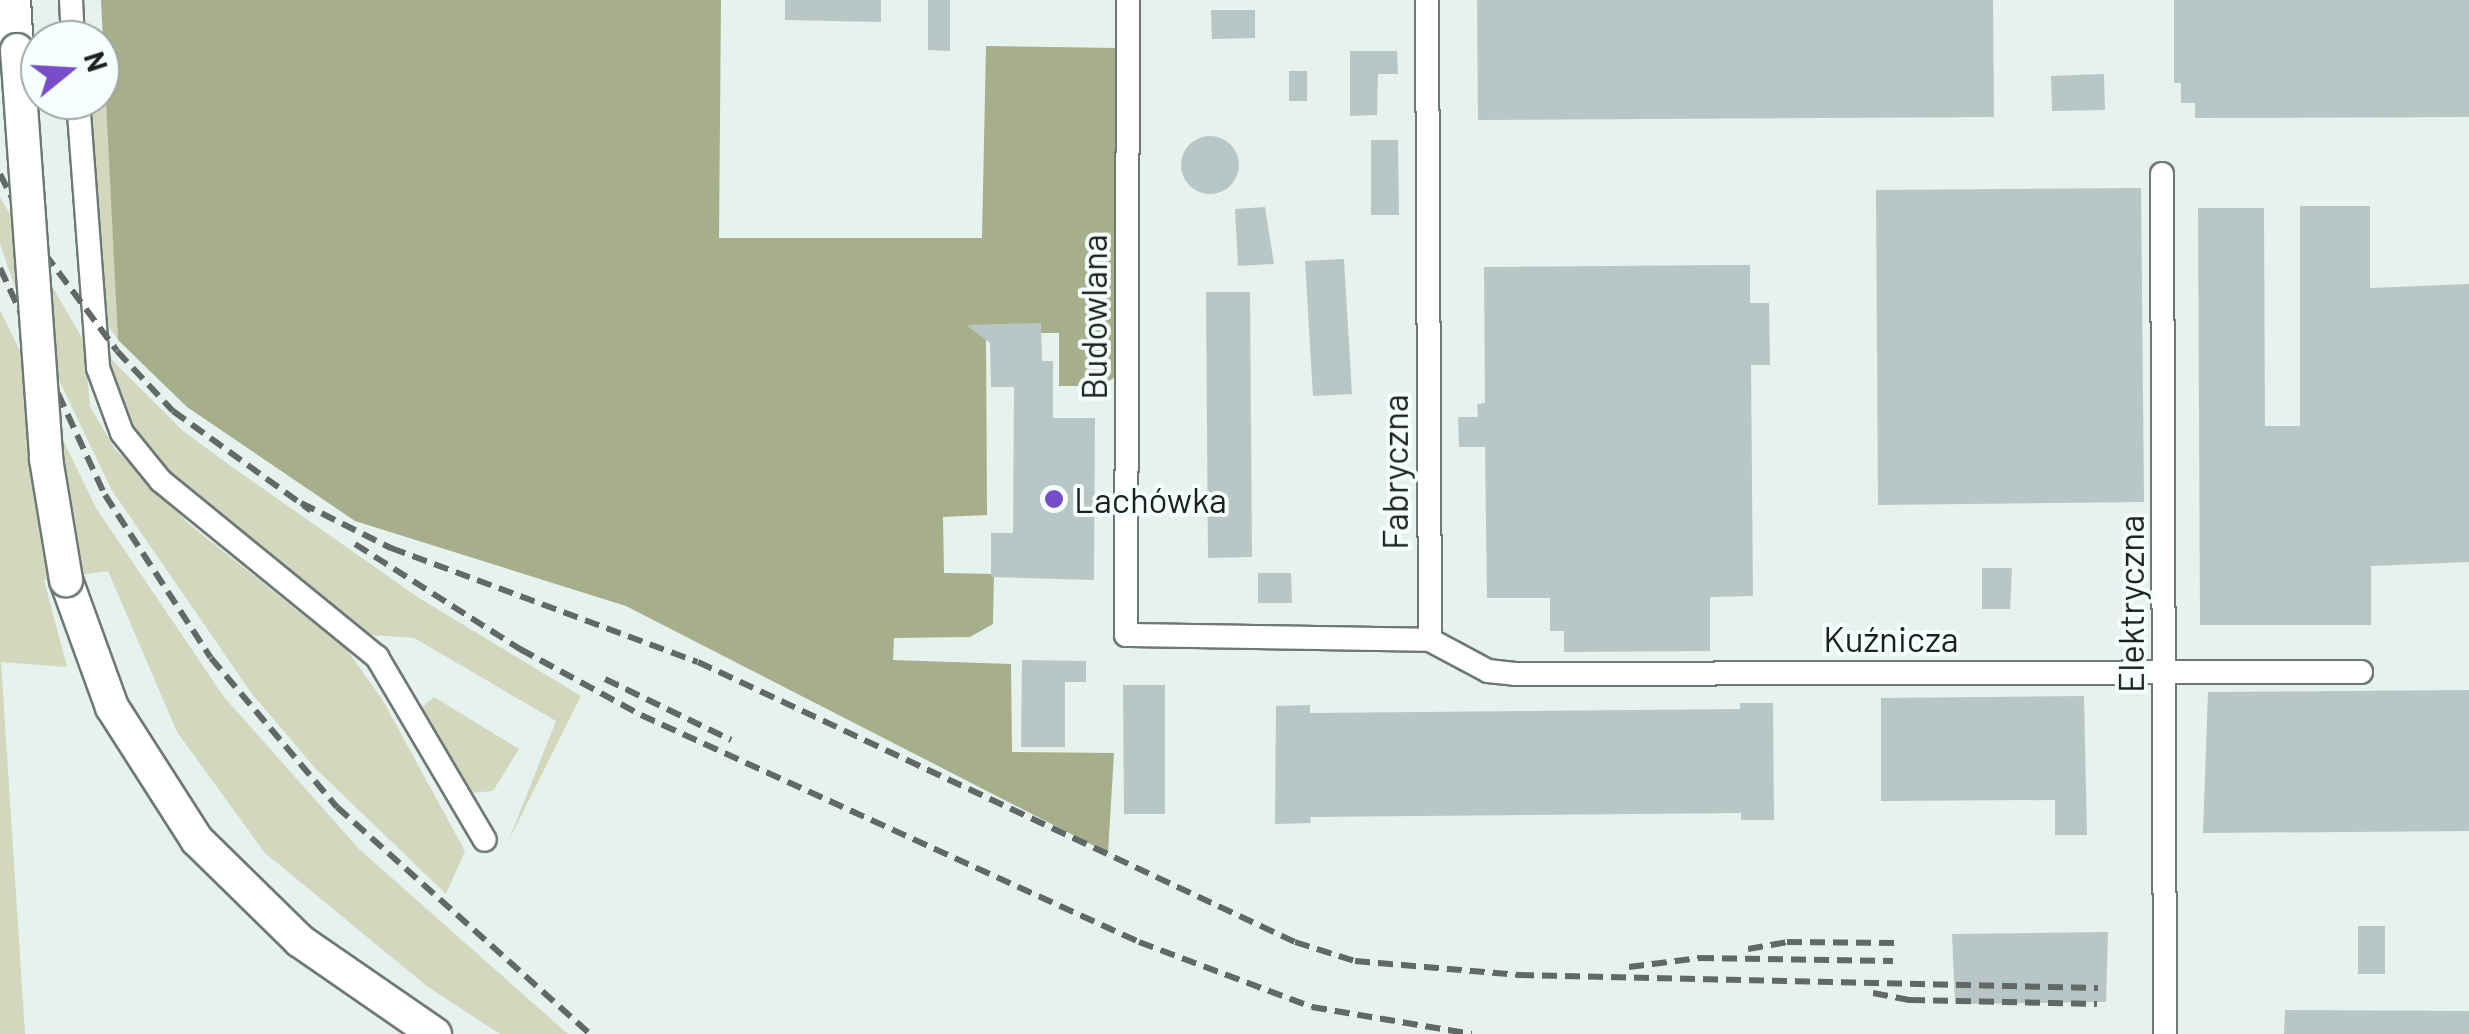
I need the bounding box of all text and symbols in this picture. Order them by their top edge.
north arrow [20,20,120,120]
text: N [78,47,116,75]
street label: Budowlana [1072,234,1114,400]
street label: Fabryczna [1373,394,1415,550]
place label: Lachówka [1074,478,1227,520]
marker: Lachówka [1043,488,1065,510]
street label: Elektryczna [2109,515,2151,693]
street label: Kuźnicza [1823,617,1959,659]

